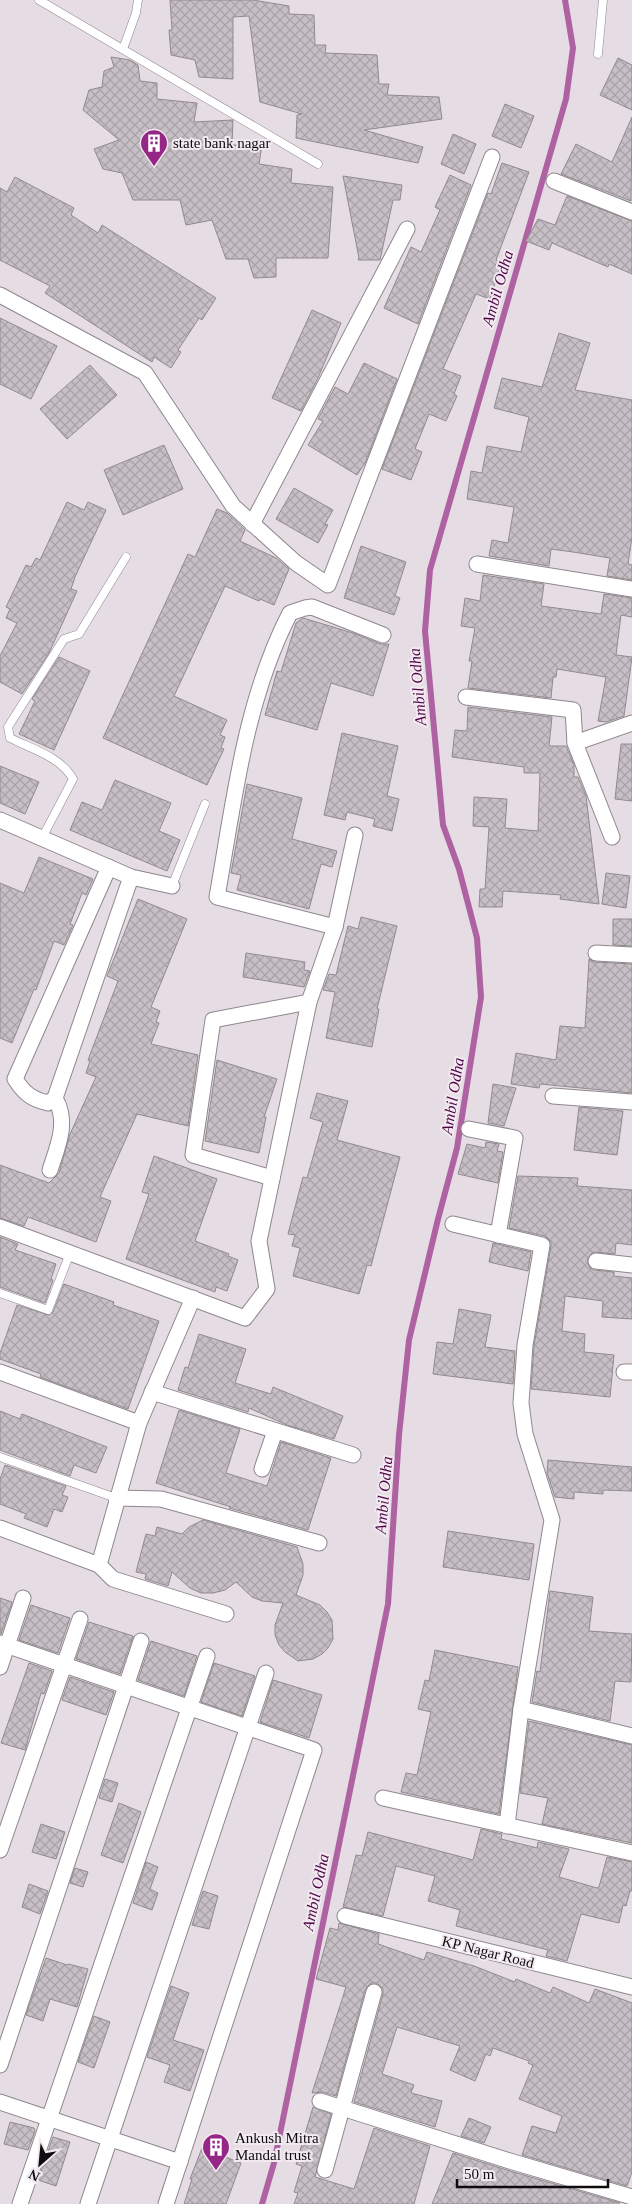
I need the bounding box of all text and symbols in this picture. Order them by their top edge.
building icon: state bank nagar [139,128,169,167]
place label: state bank nagar [173,135,270,151]
water label: Ambil Odha [478,248,516,329]
water label: Ambil Odha [406,647,429,727]
water label: Ambil Odha [438,1056,467,1137]
water label: Ambil Odha [372,1456,395,1536]
water label: Ambil Odha [299,1852,332,1933]
street label: KP Nagar Road [440,1933,536,1971]
place label: Ankush Mitra Mandal trust [235,2130,319,2163]
building icon: Ankush Mitra Mandal trust [201,2132,231,2171]
north arrow [15,2139,65,2189]
scale bar [457,2156,608,2188]
text: N [26,2166,42,2184]
text: 50 m [464,2166,495,2182]

